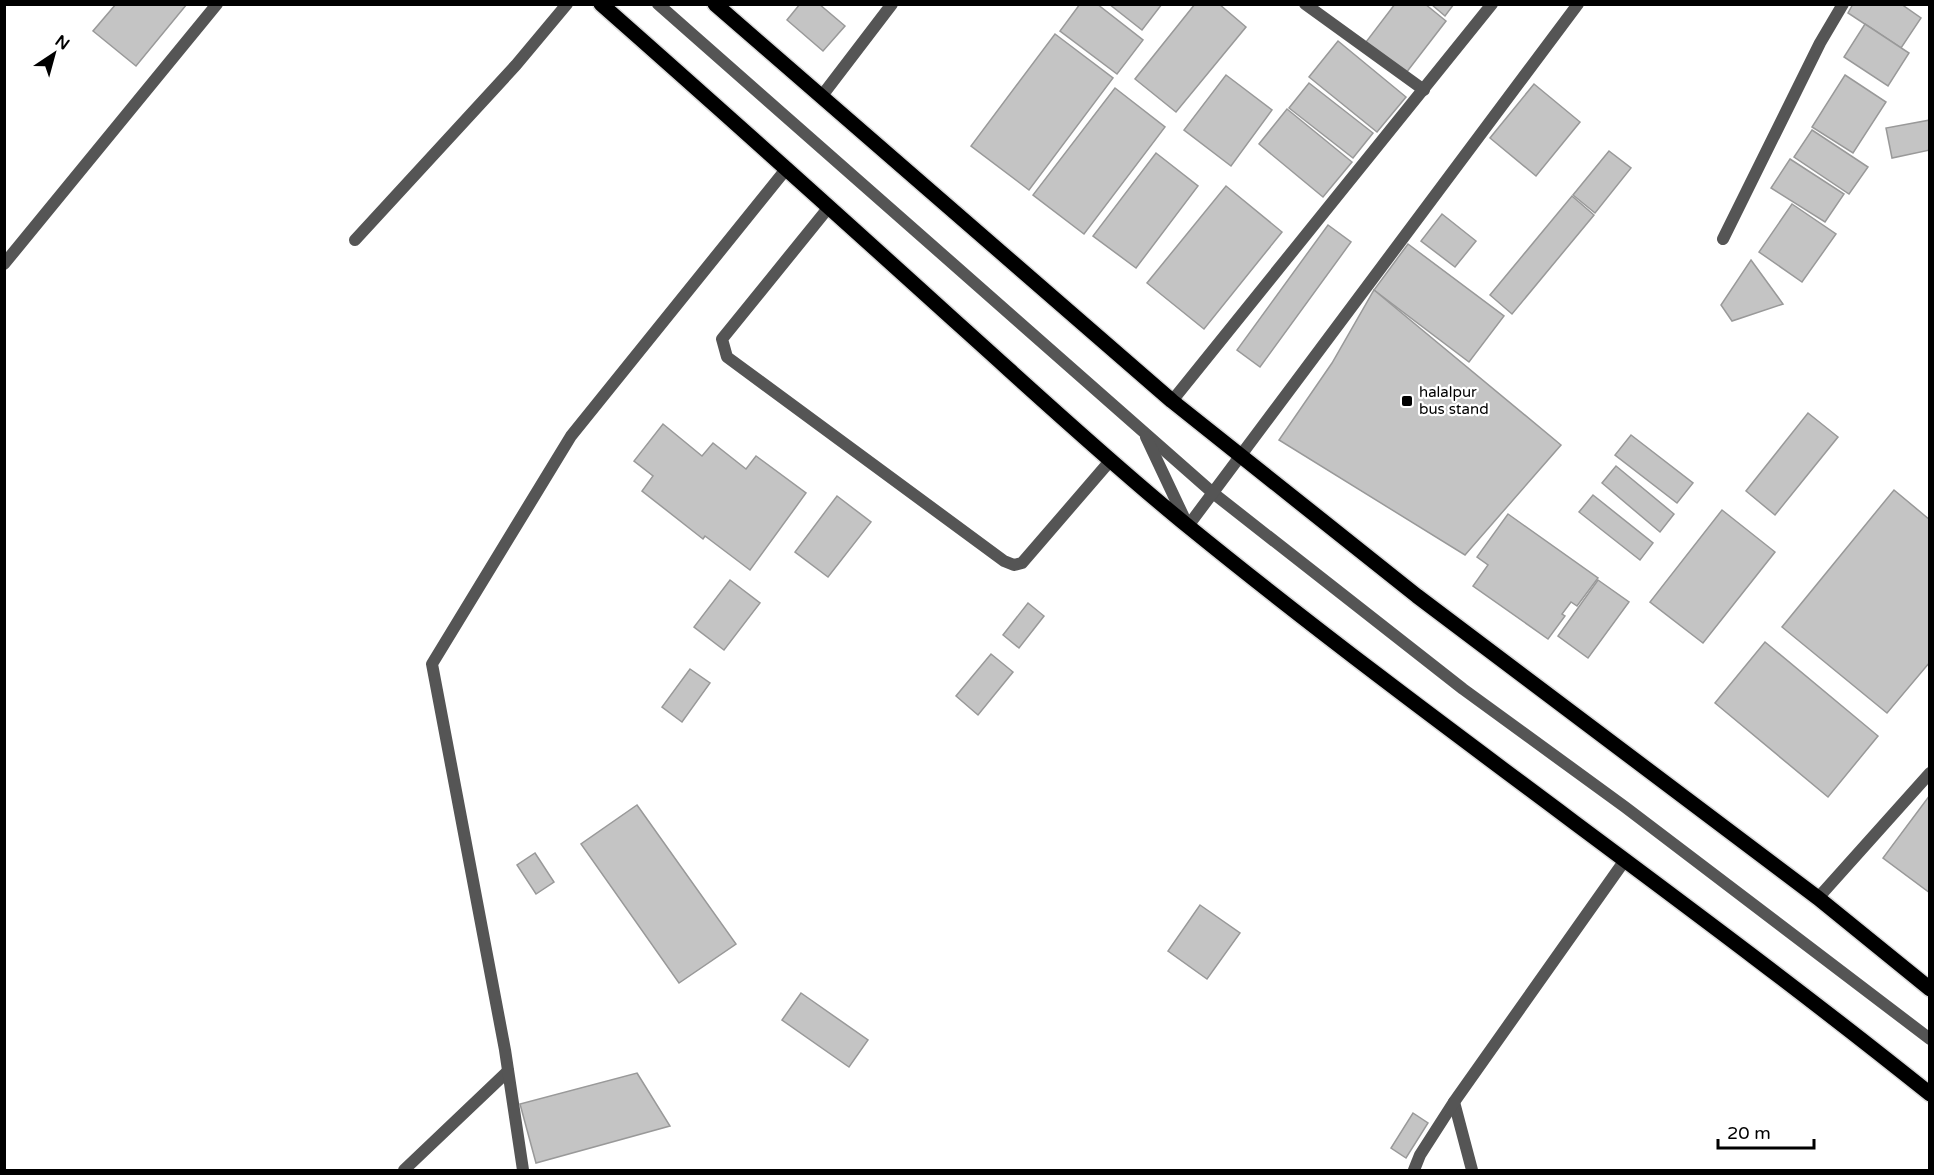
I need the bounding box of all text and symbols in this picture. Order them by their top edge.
north arrow [24,24,84,84]
text: N [51,31,73,55]
place label: halalpur bus stand [1419,383,1489,418]
marker: halalpur bus stand [1400,394,1414,408]
scale bar [1718,1112,1814,1150]
text: 20 m [1727,1122,1771,1144]

